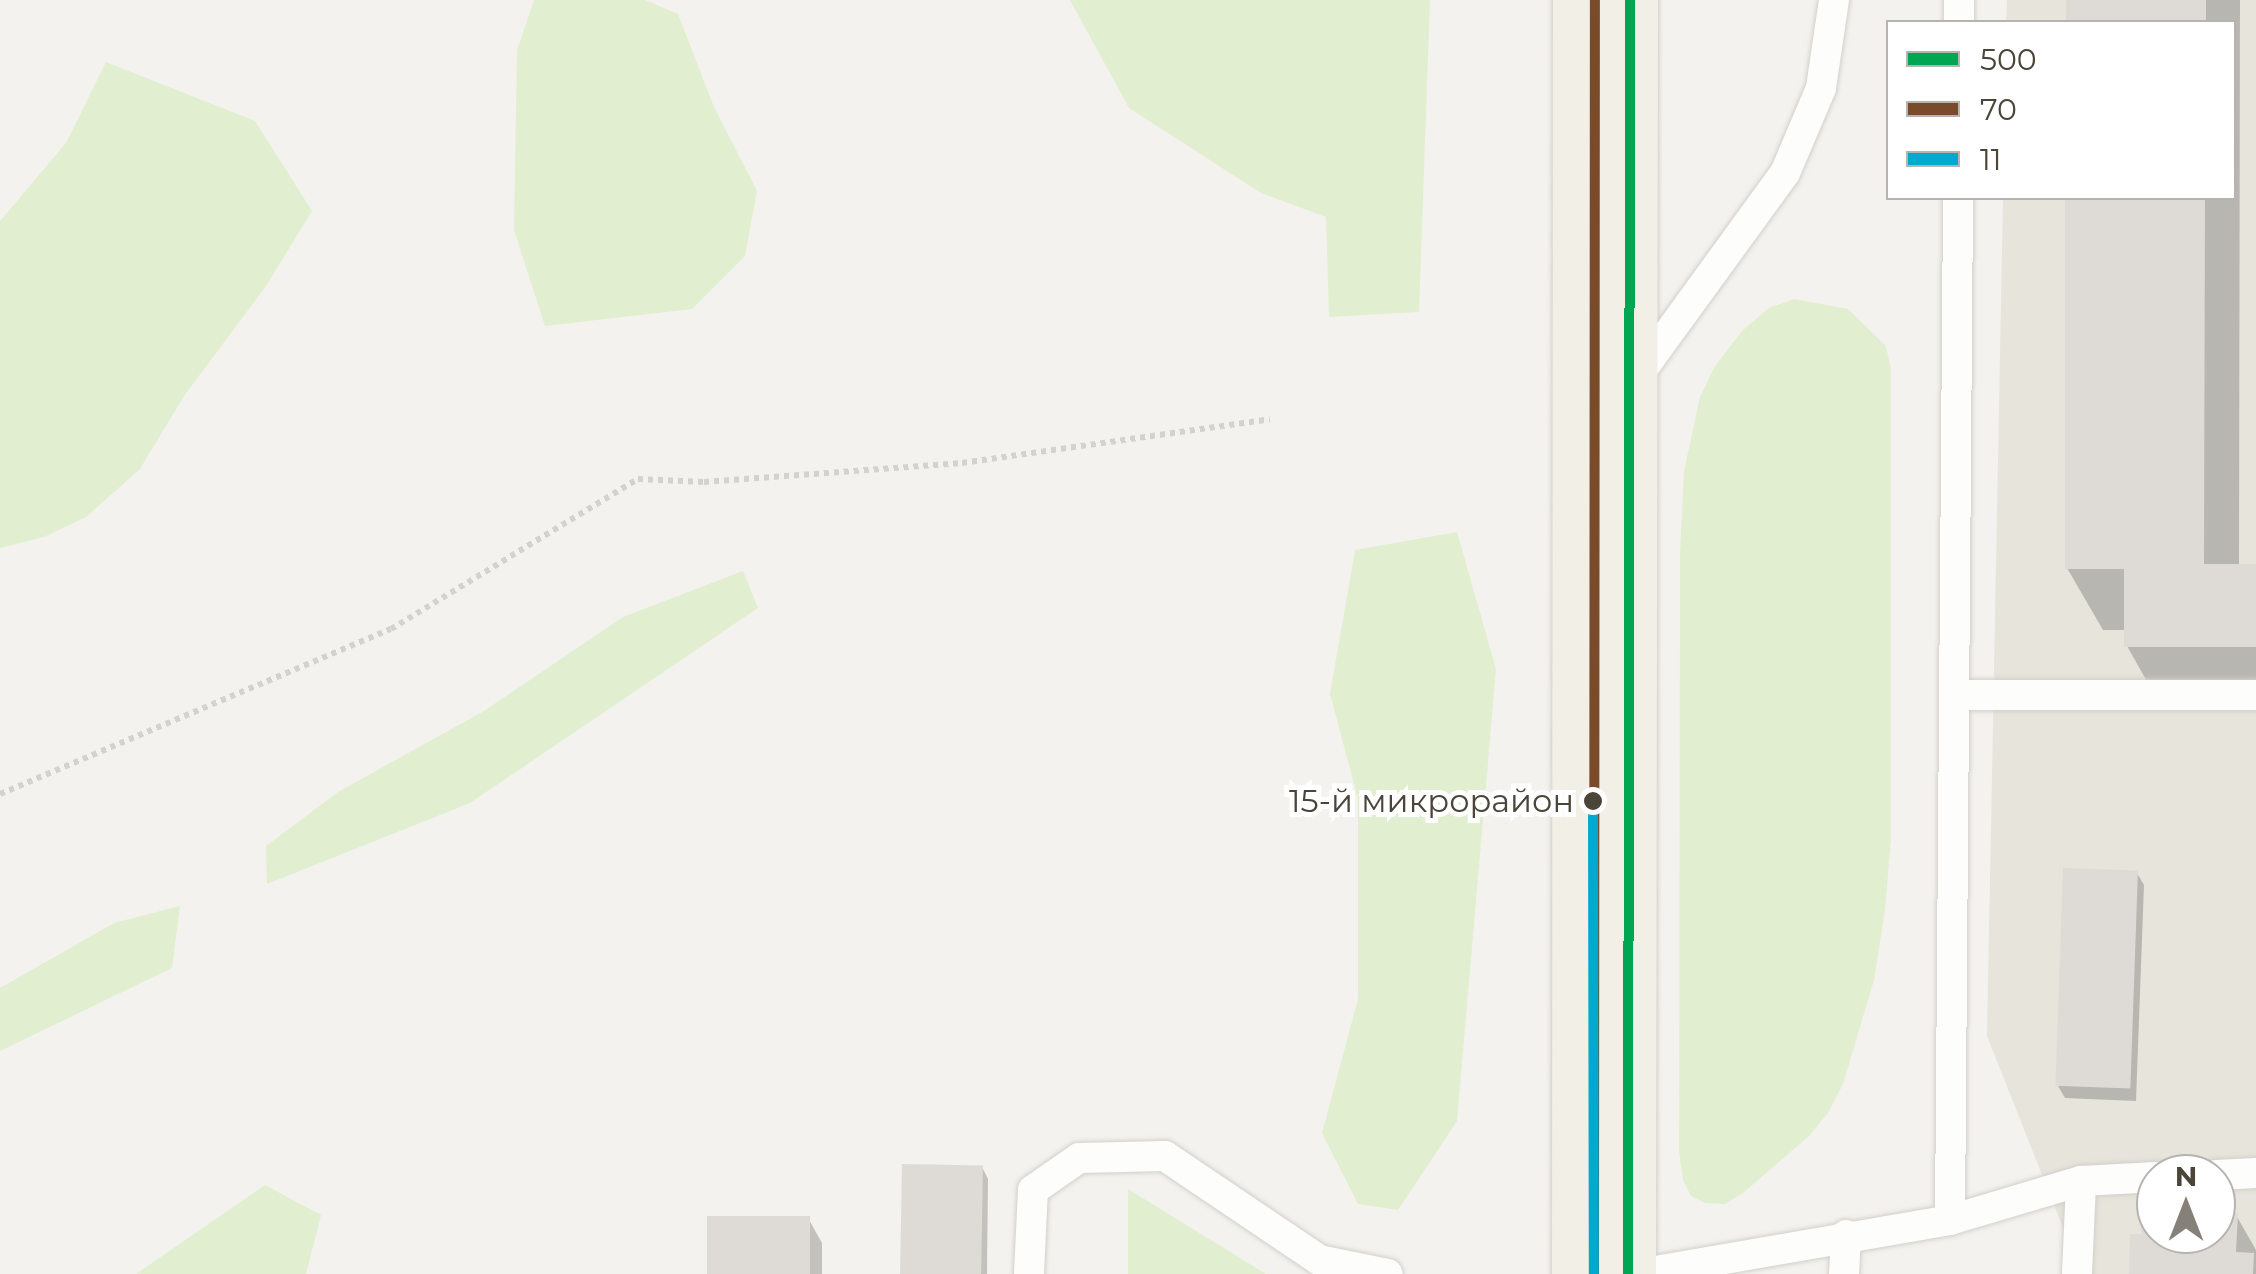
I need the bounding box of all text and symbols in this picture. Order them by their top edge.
legend [1886,20,2236,200]
text: 500 [1980,41,2037,78]
text: 70 [1980,91,2017,128]
text: 11 [1980,141,2002,178]
place label: 15-й микрорайон [1289,782,1574,820]
marker: 15-й микрорайон [1583,791,1603,811]
north arrow [2136,1154,2236,1254]
text: N [2175,1159,2197,1193]

